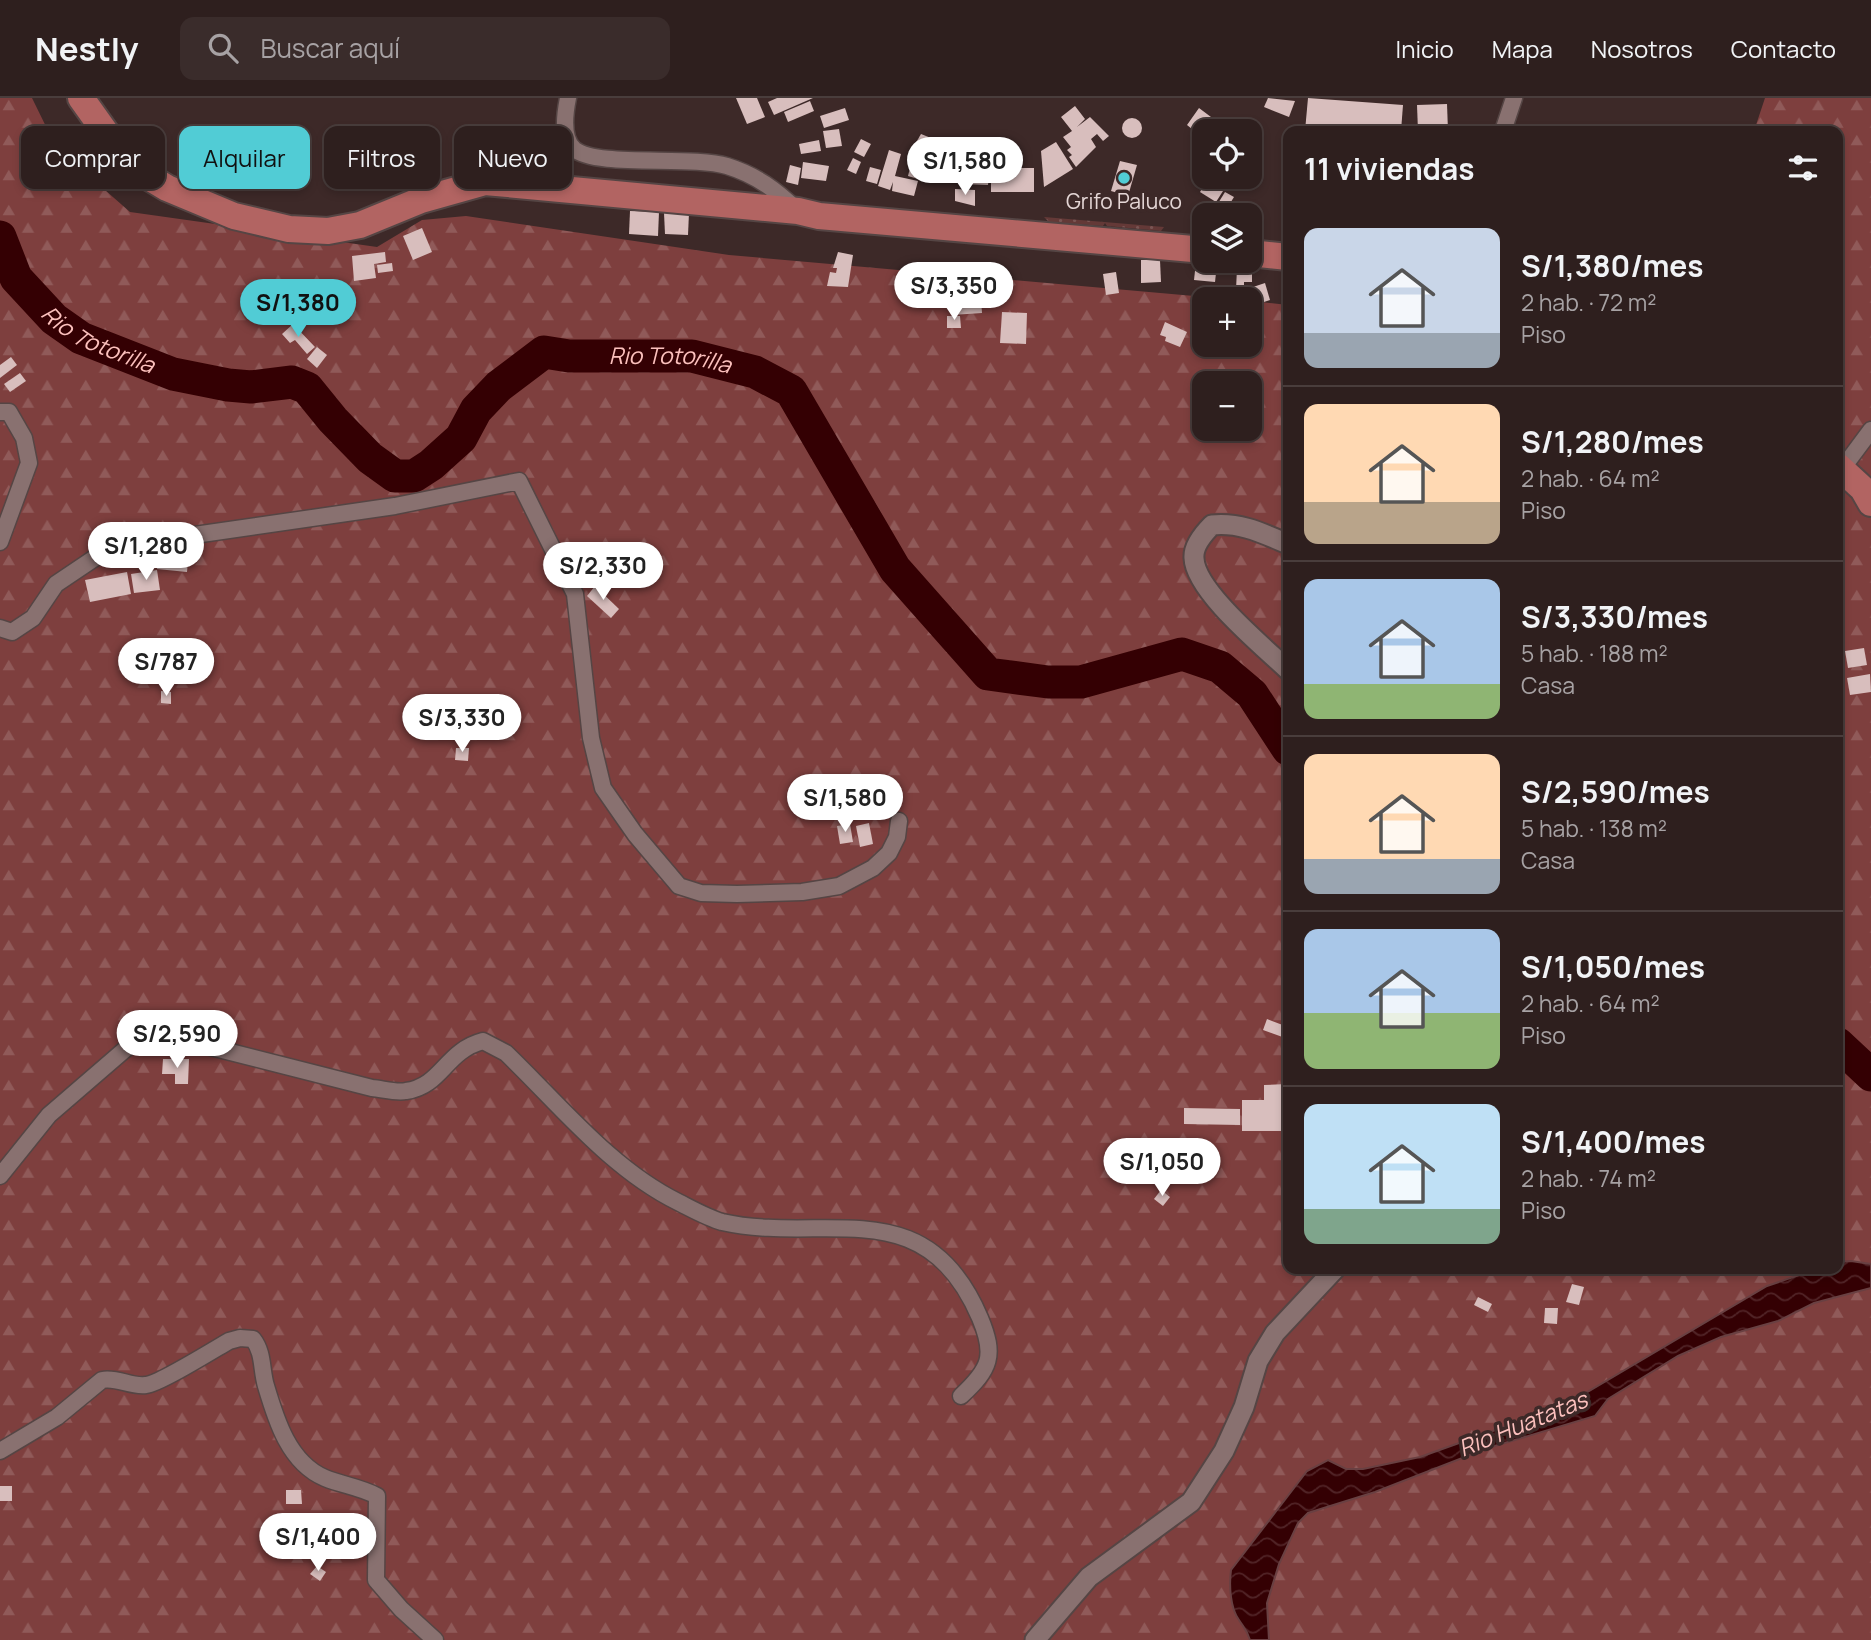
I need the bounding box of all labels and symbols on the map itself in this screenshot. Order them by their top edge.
pin: S/1,580 [900,138,1030,197]
marker: Grifo Paluco [1116,170,1132,186]
place label: Grifo Paluco [1066,187,1182,215]
pin: S/3,350 [889,262,1019,322]
pin: S/1,380 [233,280,363,339]
water label: Rio Totorilla [34,298,161,381]
water label: Rio Totorilla [609,339,736,381]
pin: S/1,280 [81,522,211,582]
pin: S/2,330 [538,542,668,602]
pin: S/787 [117,638,215,698]
pin: S/3,330 [397,694,527,754]
pin: S/1,580 [780,774,910,834]
pin: S/2,590 [112,1010,242,1070]
pin: S/1,050 [1097,1138,1227,1198]
water label: Rio Huatatas [1453,1382,1594,1463]
pin: S/1,400 [253,1514,383,1573]

